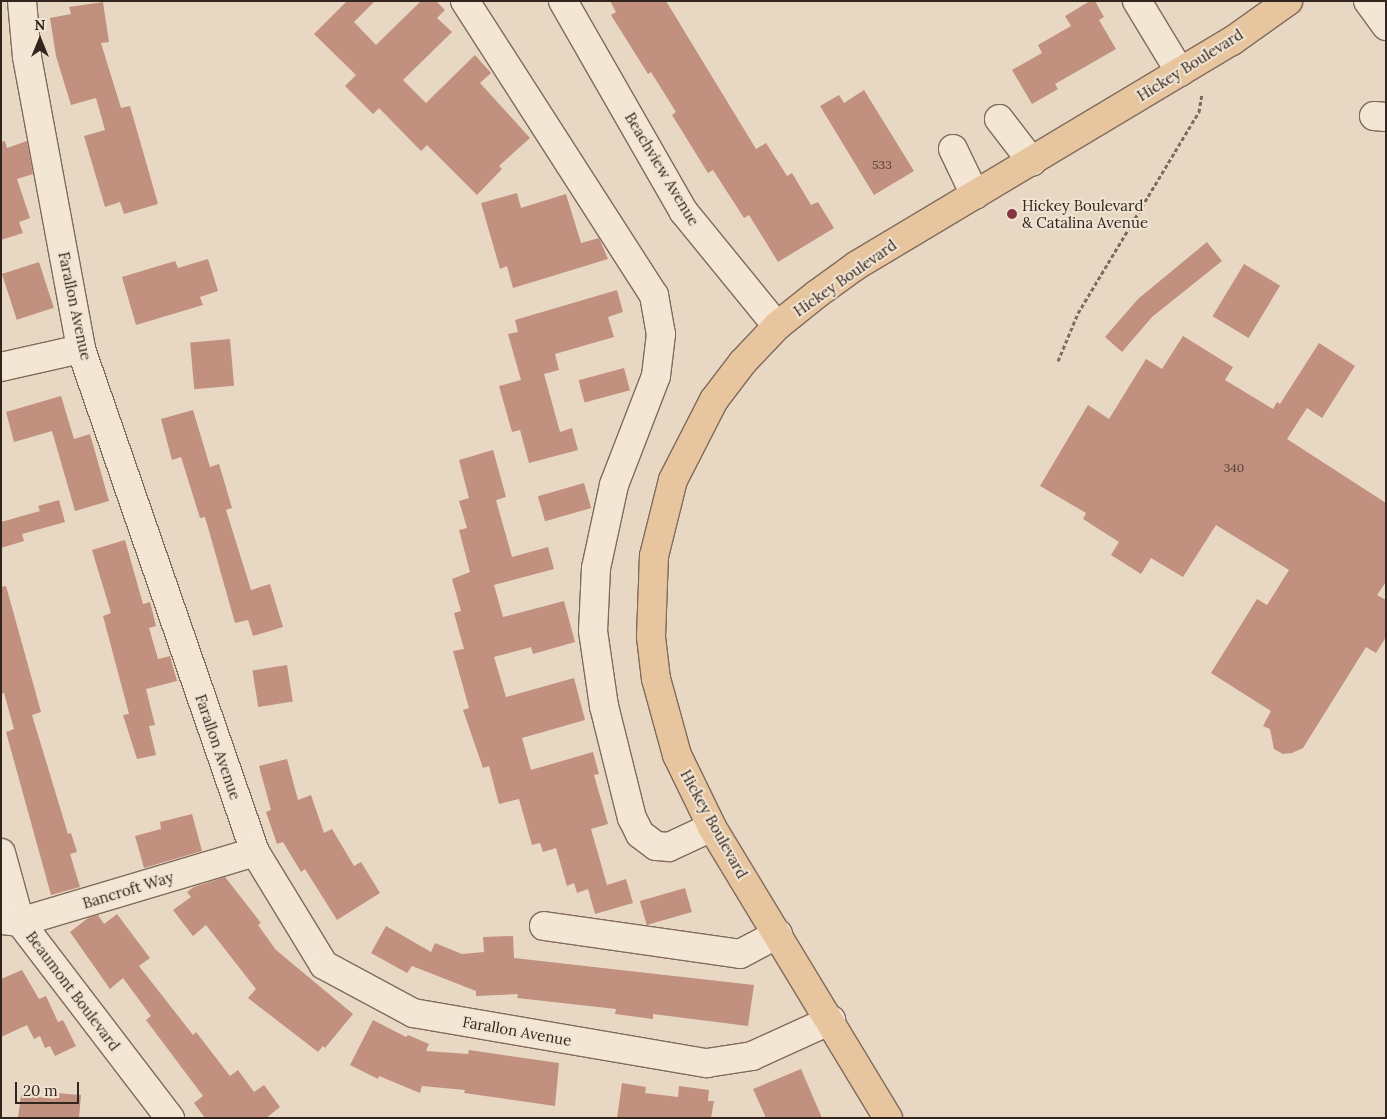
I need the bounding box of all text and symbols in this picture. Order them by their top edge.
north arrow [15,15,65,65]
text: N [35,16,45,34]
street label: Hickey Boulevard [1134,25,1246,105]
street label: Beachview Avenue [621,109,703,229]
house number: 533 [872,158,892,172]
place label: Hickey Boulevard & Catalina Avenue [1022,196,1148,231]
marker: Hickey Boulevard & Catalina Avenue [1006,208,1018,220]
street label: Hickey Boulevard [790,236,900,320]
street label: Farallon Avenue [55,250,95,362]
house number: 340 [1224,461,1244,475]
street label: Farallon Avenue [192,692,244,802]
street label: Hickey Boulevard [677,767,751,881]
street label: Bancroft Way [80,868,176,912]
street label: Beaumont Boulevard [22,928,124,1054]
street label: Farallon Avenue [461,1013,573,1049]
scale bar [18,1072,81,1104]
text: 20 m [23,1081,58,1100]

